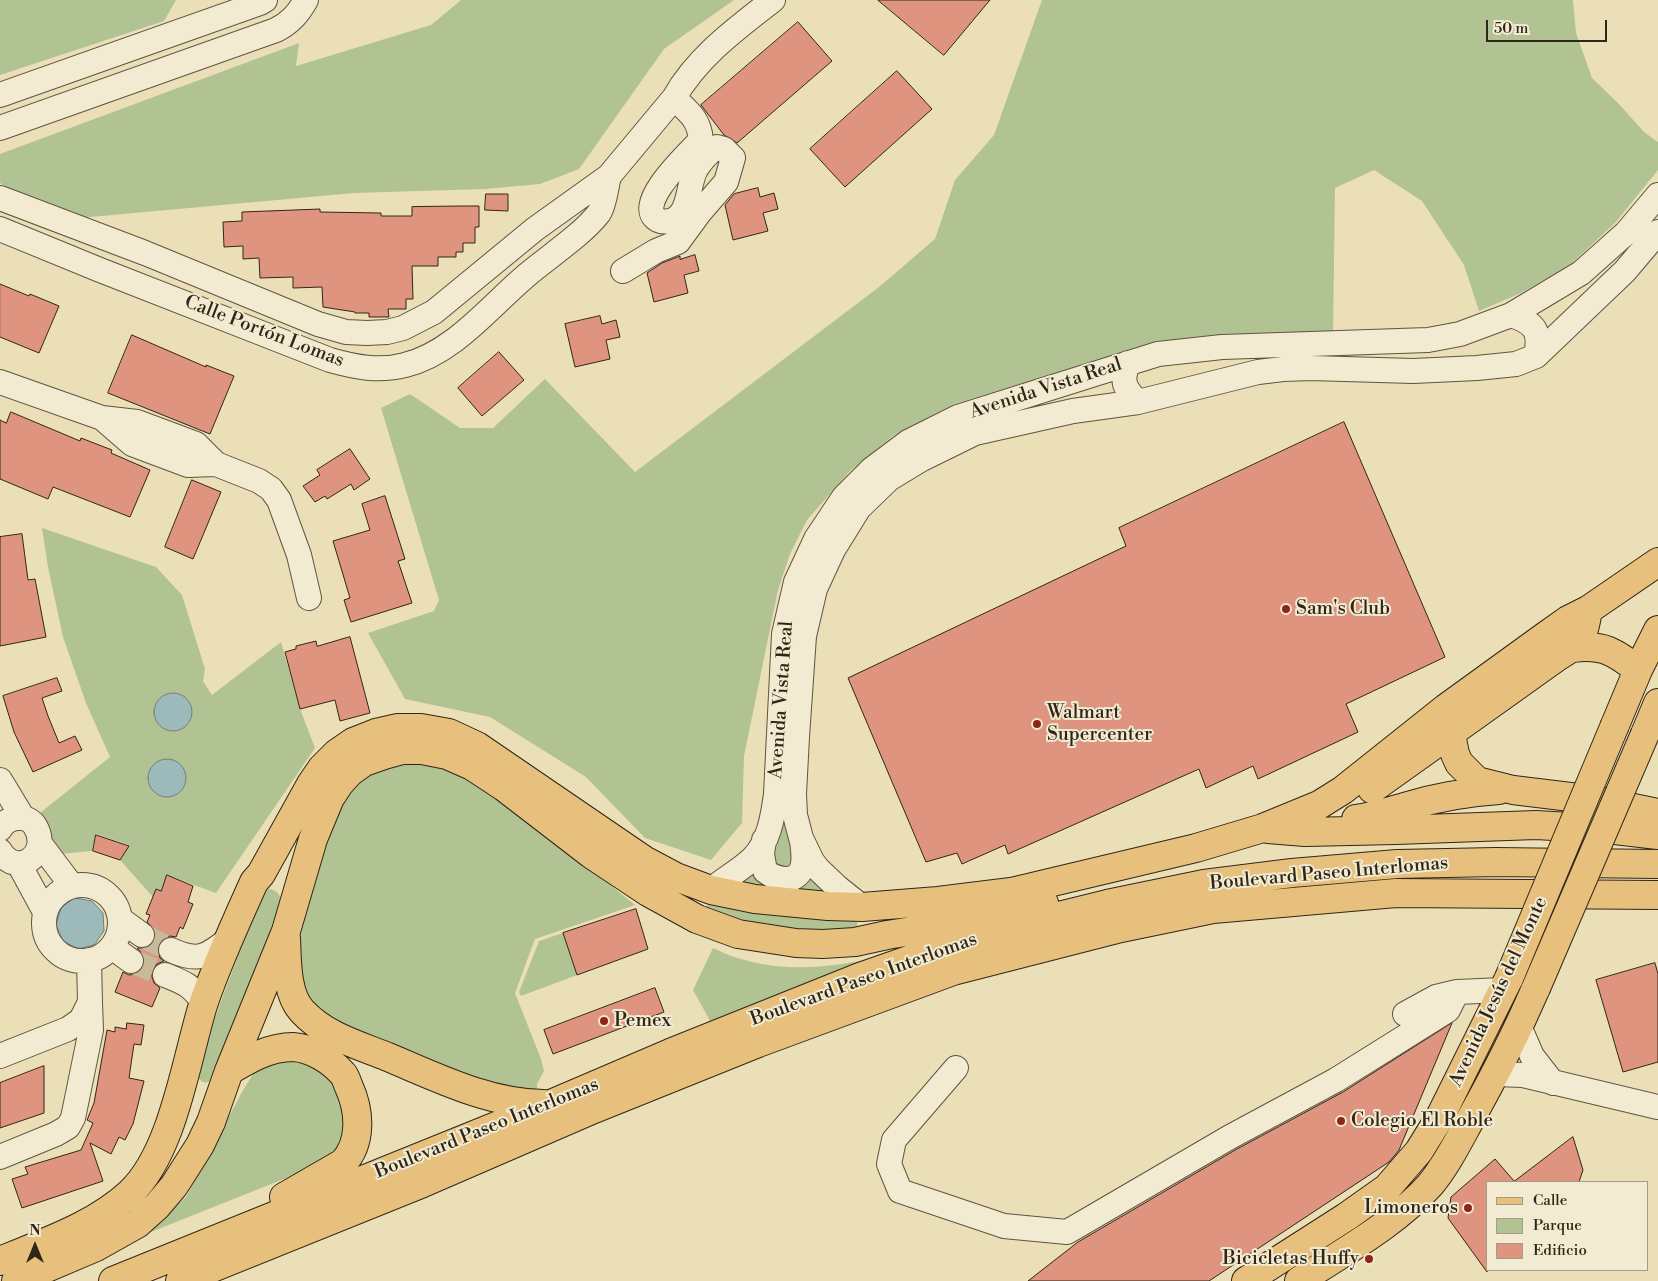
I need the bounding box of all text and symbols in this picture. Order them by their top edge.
scale bar [1488,10,1609,42]
text: 50 m [1494,19,1528,38]
street label: Calle Portón Lomas [181,291,347,373]
street label: Avenida Vista Real [967,354,1125,424]
place label: Sam's Club [1296,598,1390,620]
marker: Sam's Club [1280,603,1292,615]
street label: Avenida Vista Real [765,620,799,780]
place label: Walmart Supercenter [1047,702,1152,746]
marker: Walmart Supercenter [1031,718,1043,730]
street label: Boulevard Paseo Interlomas [1209,852,1449,896]
street label: Avenida Jesús del Monte [1445,893,1553,1091]
street label: Boulevard Paseo Interlomas [748,928,980,1032]
place label: Pemex [614,1010,671,1032]
marker: Pemex [598,1015,610,1027]
street label: Boulevard Paseo Interlomas [372,1074,602,1184]
place label: Colegio El Roble [1351,1110,1493,1132]
marker: Colegio El Roble [1335,1115,1347,1127]
legend [1486,1181,1648,1271]
text: Calle [1533,1191,1567,1210]
place label: Limoneros [1364,1197,1458,1219]
marker: Limoneros [1462,1202,1474,1214]
text: Parque [1533,1216,1582,1235]
north arrow [10,1221,60,1271]
text: N [29,1222,41,1240]
text: Edificio [1533,1241,1587,1260]
place label: Bicicletas Huffy [1222,1248,1359,1270]
marker: Bicicletas Huffy [1363,1253,1375,1265]

